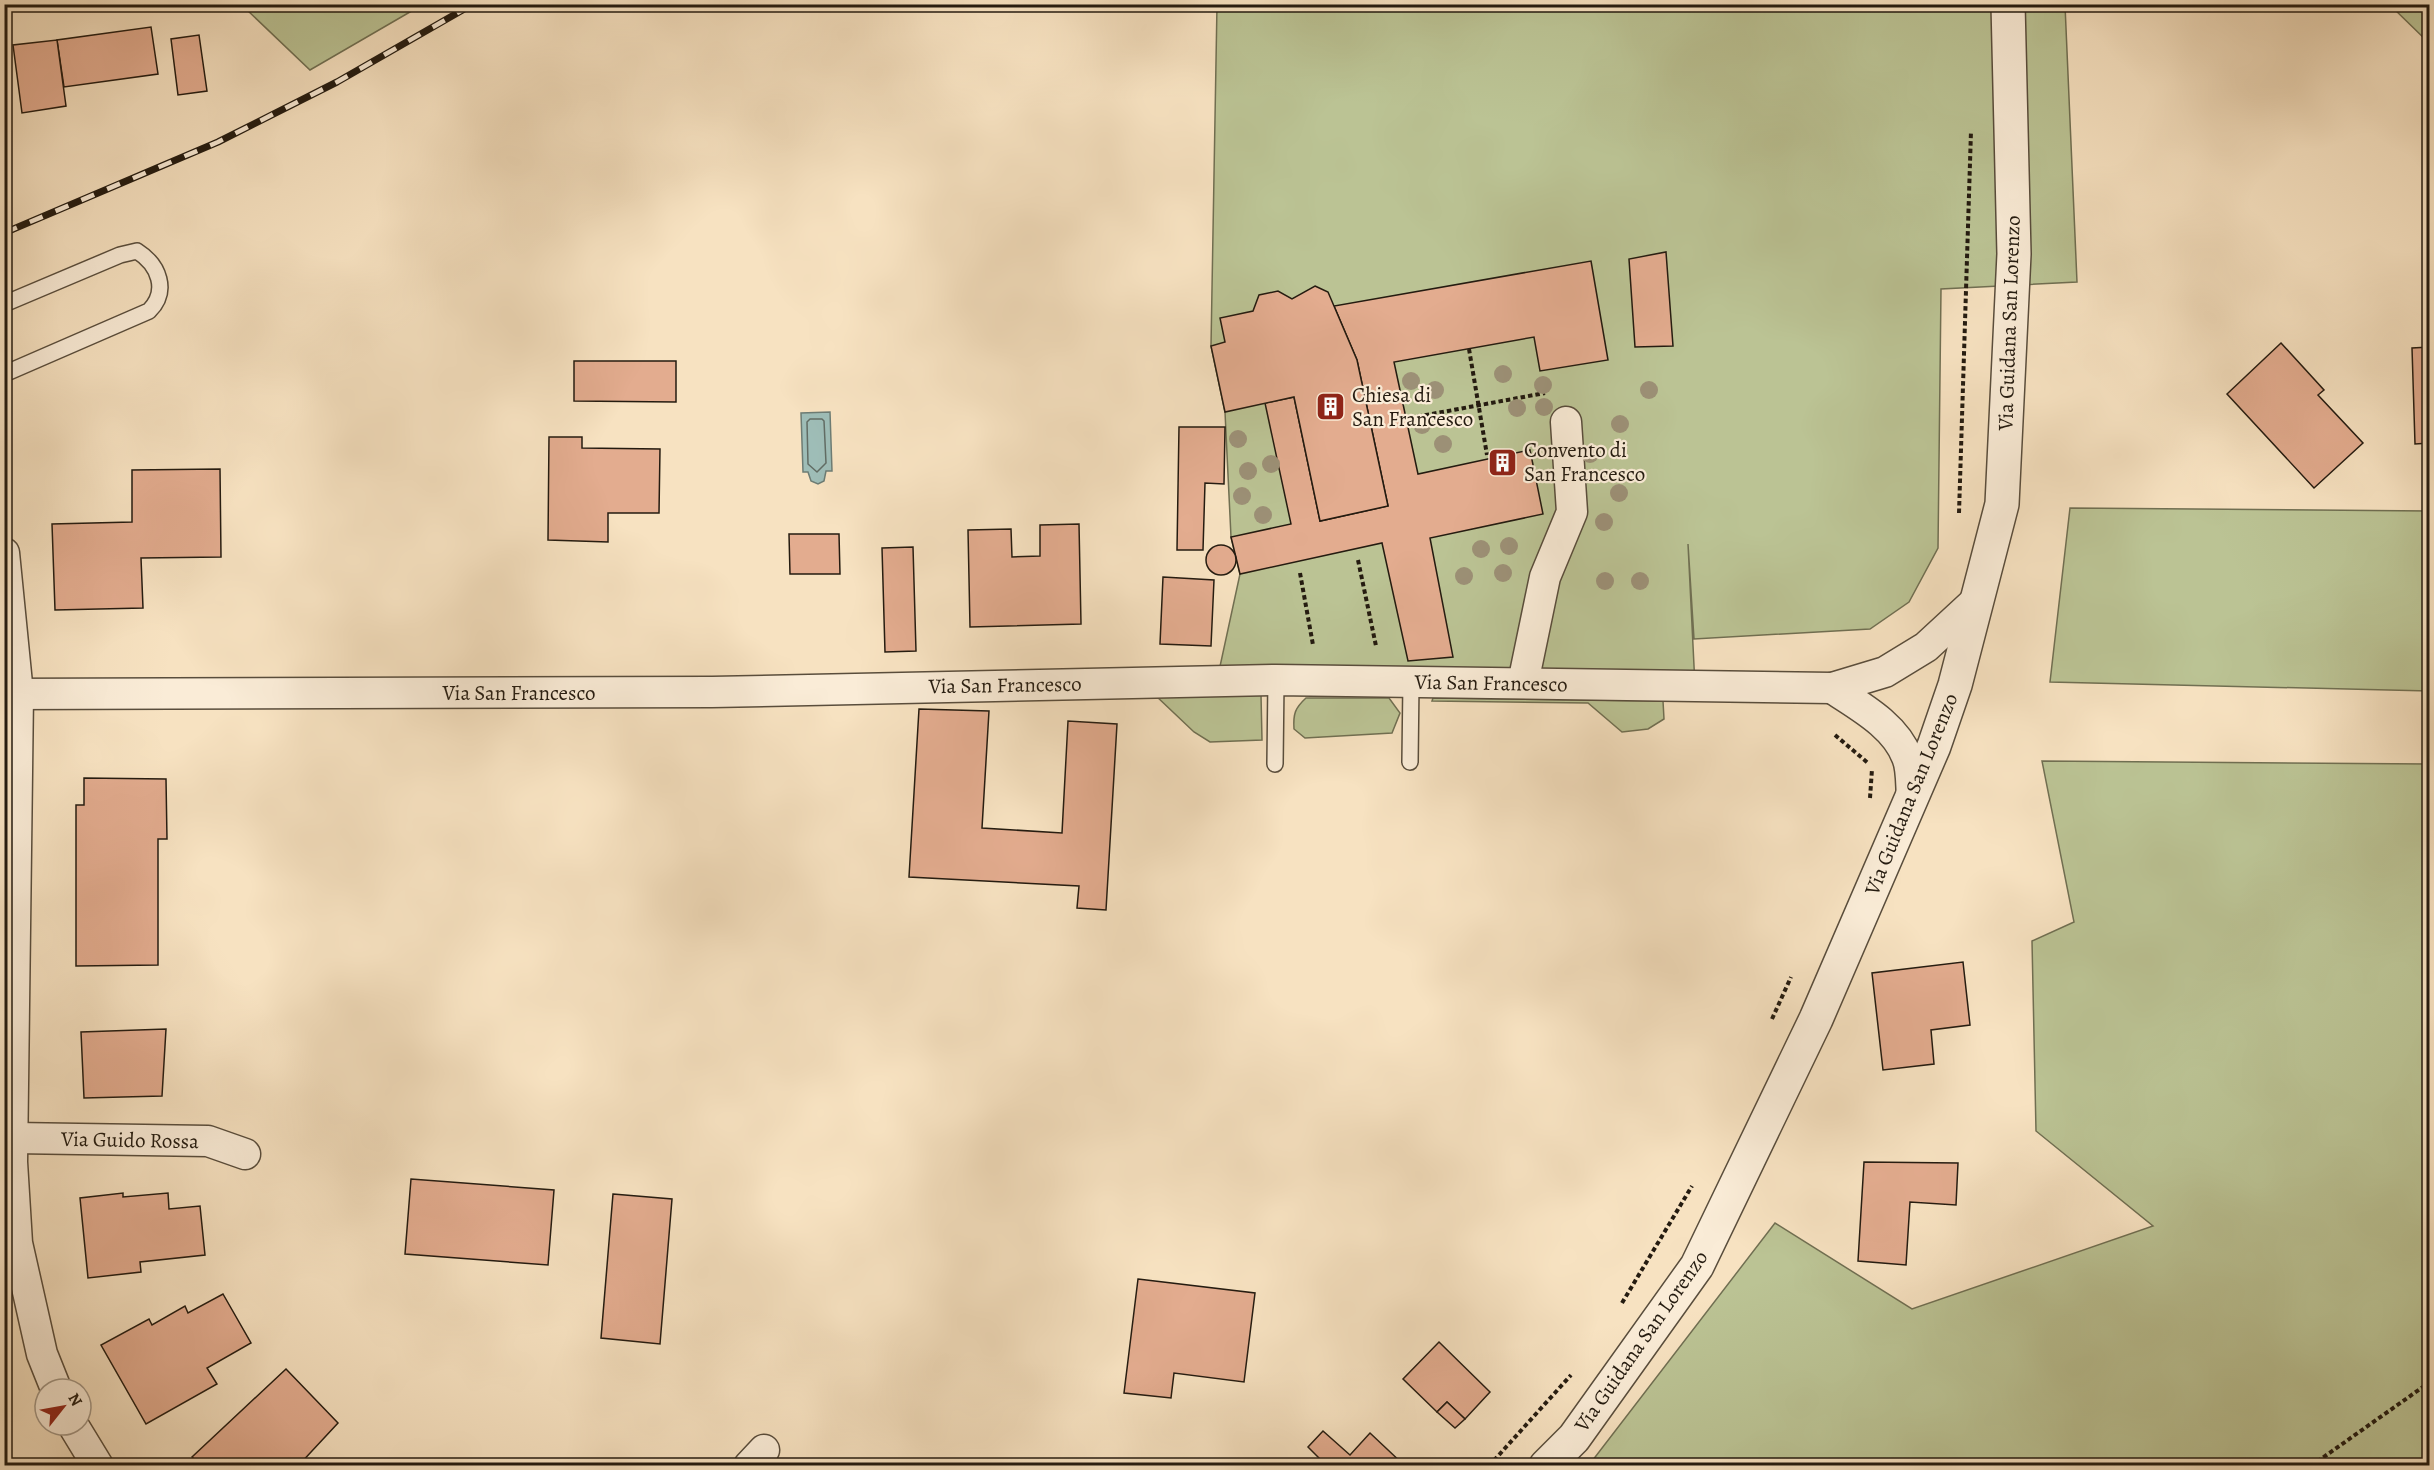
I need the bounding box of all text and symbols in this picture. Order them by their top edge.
street label: Via Guidana San Lorenzo [1991,215,2027,432]
place label: Chiesa di San Francesco [1352,381,1473,433]
building icon: Chiesa di San Francesco [1315,391,1347,423]
place label: Convento di San Francesco [1524,436,1645,488]
building icon: Convento di San Francesco [1487,446,1519,478]
street label: Via San Francesco [1413,668,1568,698]
street label: Via San Francesco [927,670,1082,700]
street label: Via San Francesco [442,679,595,707]
street label: Via Guidana San Lorenzo [1857,689,1964,900]
street label: Via Guido Rossa [60,1125,199,1155]
street label: Via Guidana San Lorenzo [1567,1245,1714,1438]
north arrow [33,1377,93,1437]
text: N [63,1389,88,1411]

